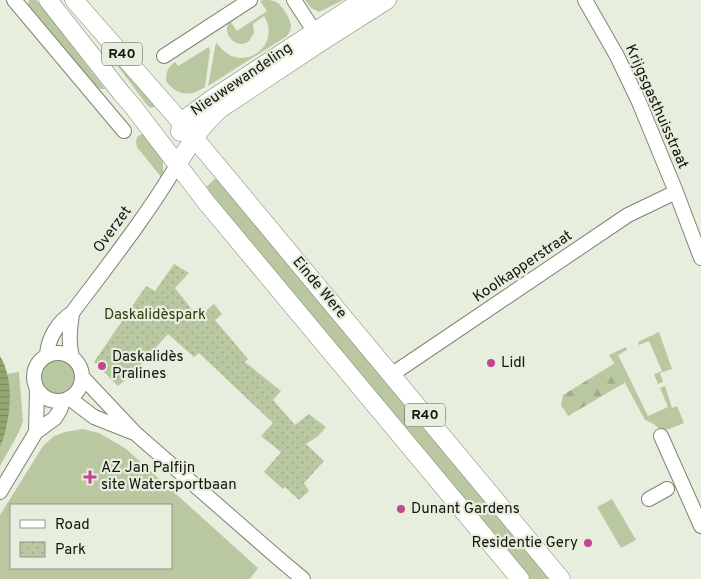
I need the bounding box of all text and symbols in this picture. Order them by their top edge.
street label: Nieuwewandeling [188,39,296,121]
road number: R40 [102,42,142,66]
street label: Krijgsgasthuisstraat [620,42,692,172]
street label: Overzet [90,203,136,257]
street label: Koolkapperstraat [470,227,576,307]
street label: Einde Were [288,253,350,323]
park label: Daskalidèspark [104,306,206,325]
place label: Daskalidès Pralines [112,348,184,384]
place label: Lidl [501,354,526,373]
marker: Lidl [485,357,497,369]
marker: Daskalidès Pralines [96,360,108,372]
road number: R40 [405,404,445,426]
place label: AZ Jan Palfijn site Watersportbaan [101,459,237,495]
marker: AZ Jan Palfijn site Watersportbaan [83,470,97,484]
place label: Dunant Gardens [411,500,520,519]
marker: Dunant Gardens [395,503,407,515]
legend [10,504,172,569]
text: Road [55,516,90,535]
place label: Residentie Gery [472,534,578,553]
marker: Residentie Gery [582,537,594,549]
text: Park [55,541,86,560]

